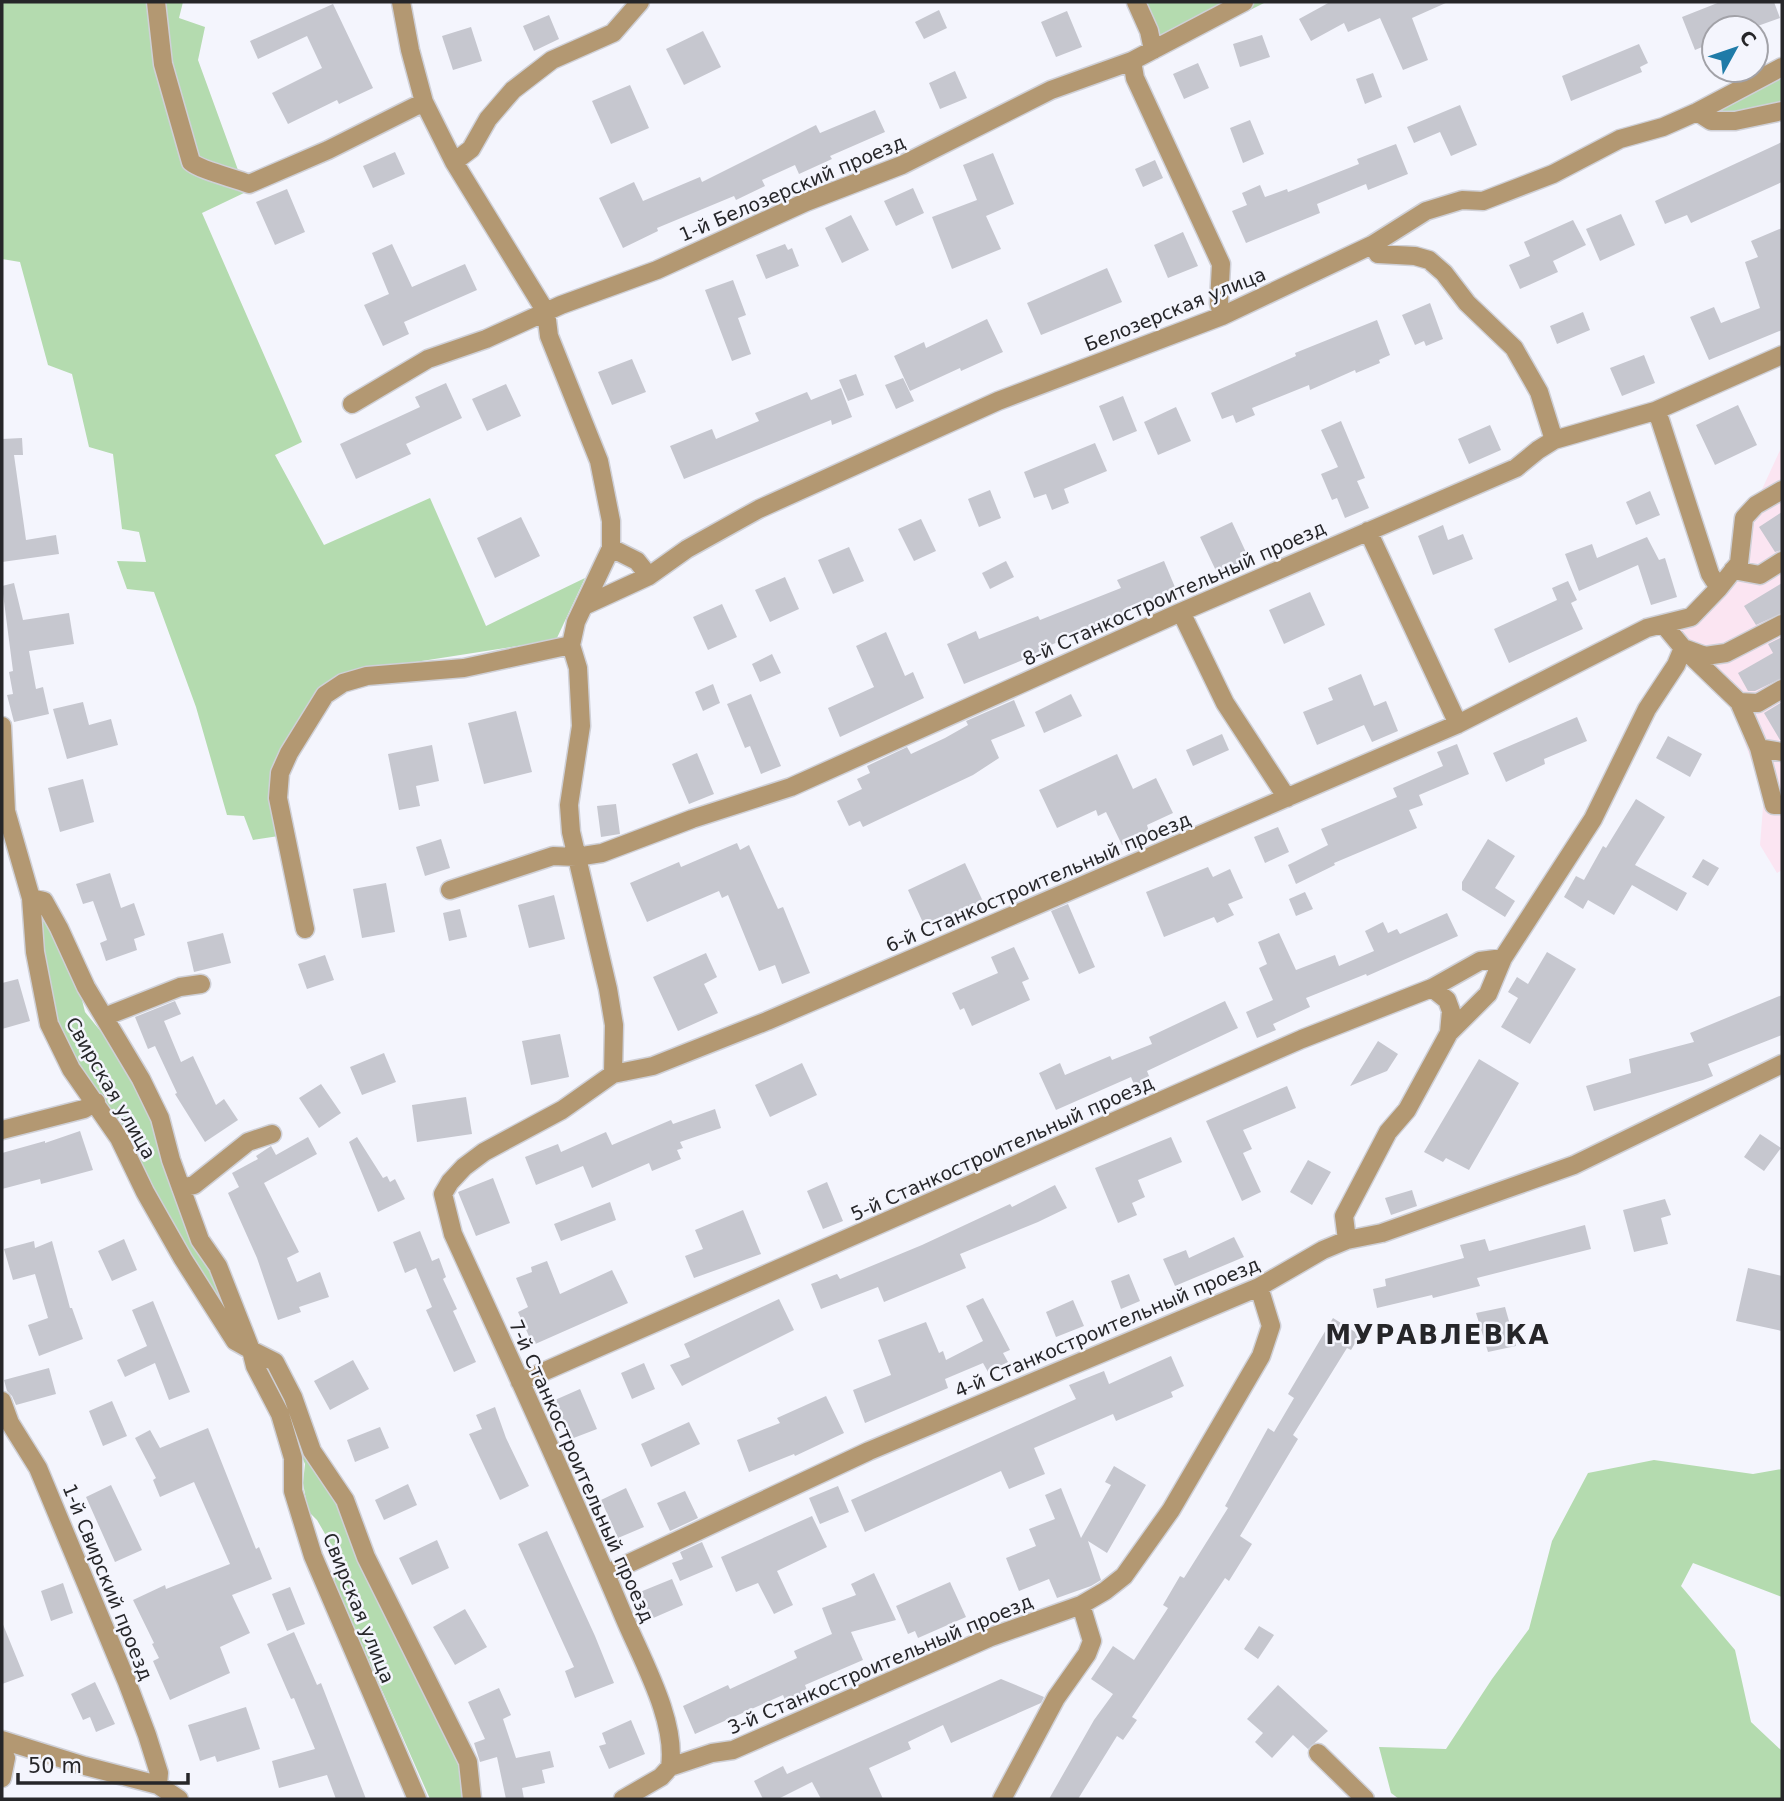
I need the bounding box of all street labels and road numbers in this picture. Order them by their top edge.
street label: 1-й Белозерский проезд [676,130,908,246]
street label: Белозерская улица [1081,263,1269,355]
street label: 8-й Станкостроительный проезд [1019,516,1329,670]
street label: 6-й Станкостроительный проезд [882,808,1194,956]
street label: Свирская улица [61,1013,161,1163]
street label: 5-й Станкостроительный проезд [847,1071,1157,1225]
street label: 4-й Станкостроительный проезд [951,1253,1263,1401]
street label: 7-й Станкостроительный проезд [505,1316,659,1626]
street label: 1-й Свирский проезд [58,1481,158,1683]
street label: Свирская улица [319,1530,399,1686]
street label: 3-й Станкостроительный проезд [724,1590,1036,1738]

